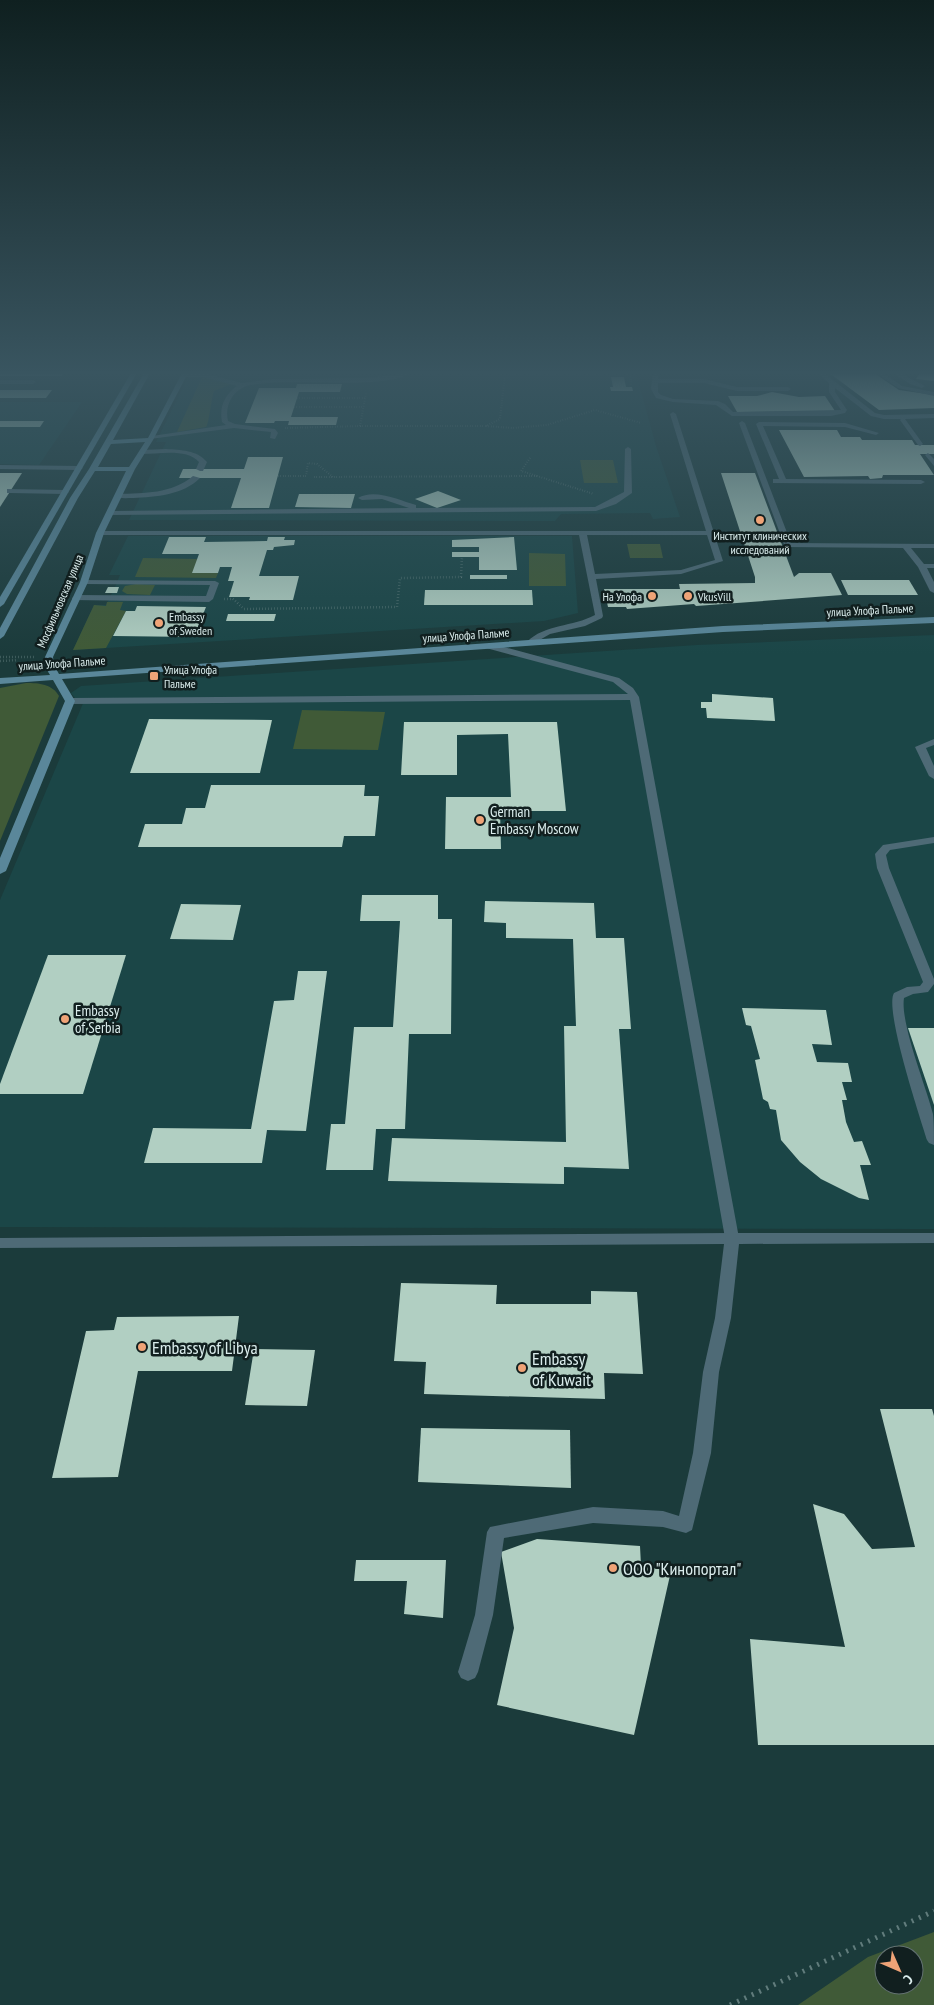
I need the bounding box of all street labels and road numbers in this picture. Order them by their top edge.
street label: Мосфильмовская улица [34,552,86,650]
street label: улица Улофа Пальме [826,600,914,620]
street label: улица Улофа Пальме [422,624,510,646]
street label: улица Улофа Пальме [18,652,106,674]

